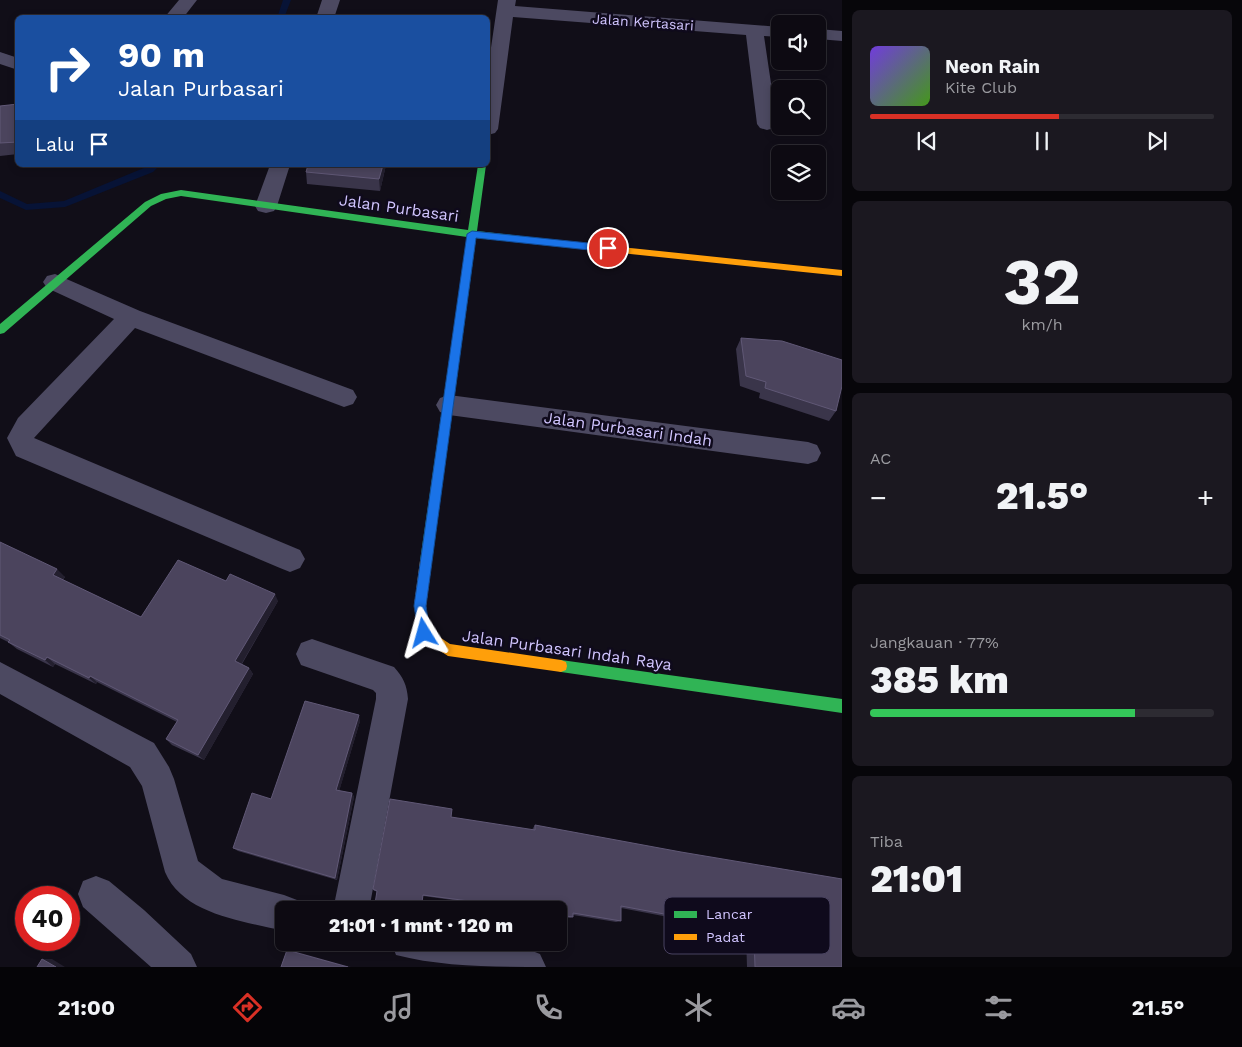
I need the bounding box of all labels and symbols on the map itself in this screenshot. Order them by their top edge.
street label: Jalan Kertasari [592,10,694,34]
street label: Jalan Purbasari [338,190,460,226]
pin [587,227,629,269]
street label: Jalan Purbasari Indah [543,408,713,450]
position arrow [397,606,449,658]
street label: Jalan Purbasari Indah Raya [461,626,673,674]
speed limit sign: 40 [15,886,80,951]
legend [664,897,830,954]
text: Lancar [706,906,753,922]
text: Padat [706,929,745,945]

